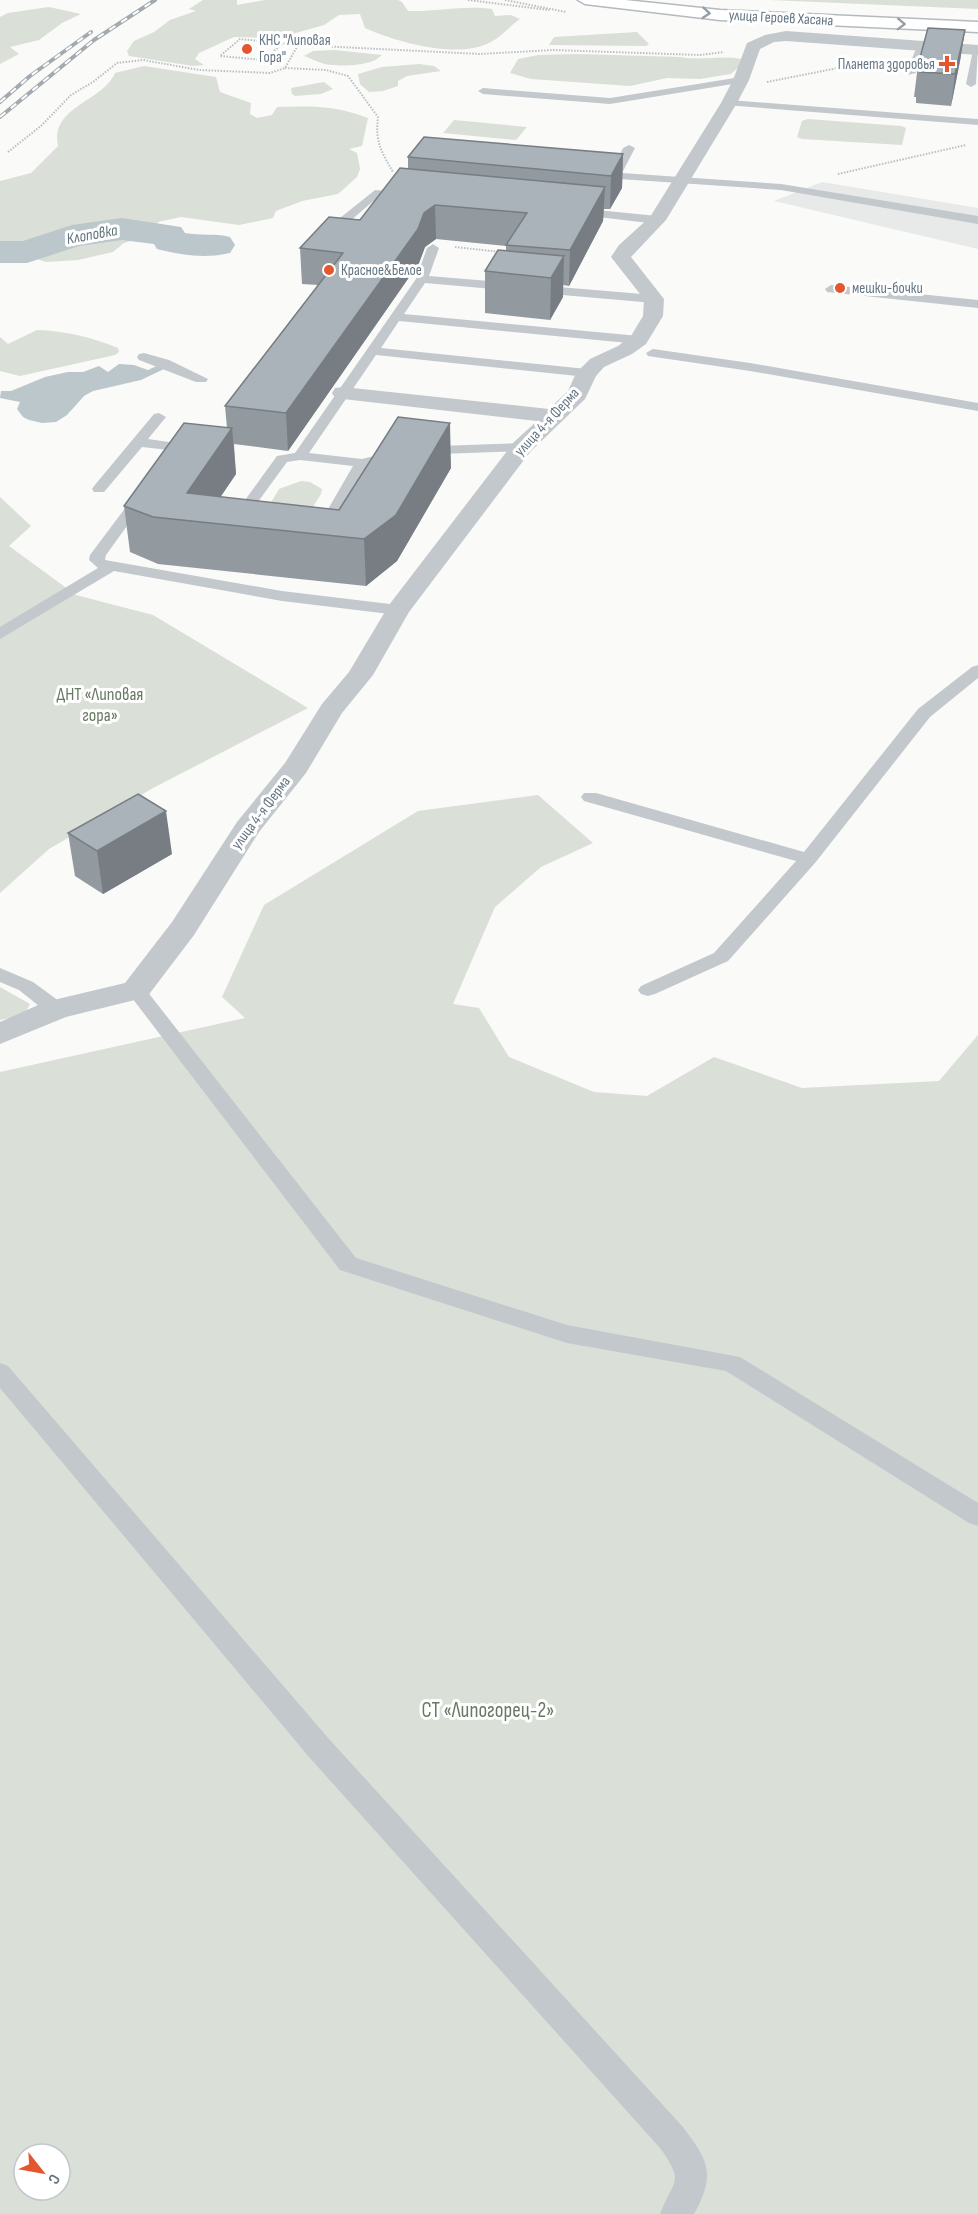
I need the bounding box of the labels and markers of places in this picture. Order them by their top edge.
place label: КНС "Липовая Гора" [259,31,331,67]
marker: КНС "Липовая Гора" [240,42,254,56]
place label: Планета здоровья [838,55,935,74]
marker: Планета здоровья [940,57,954,71]
place label: Красное&Белое [341,261,422,280]
marker: Красное&Белое [322,263,336,277]
place label: мешки-бочки [852,279,923,298]
marker: мешки-бочки [833,281,847,295]

